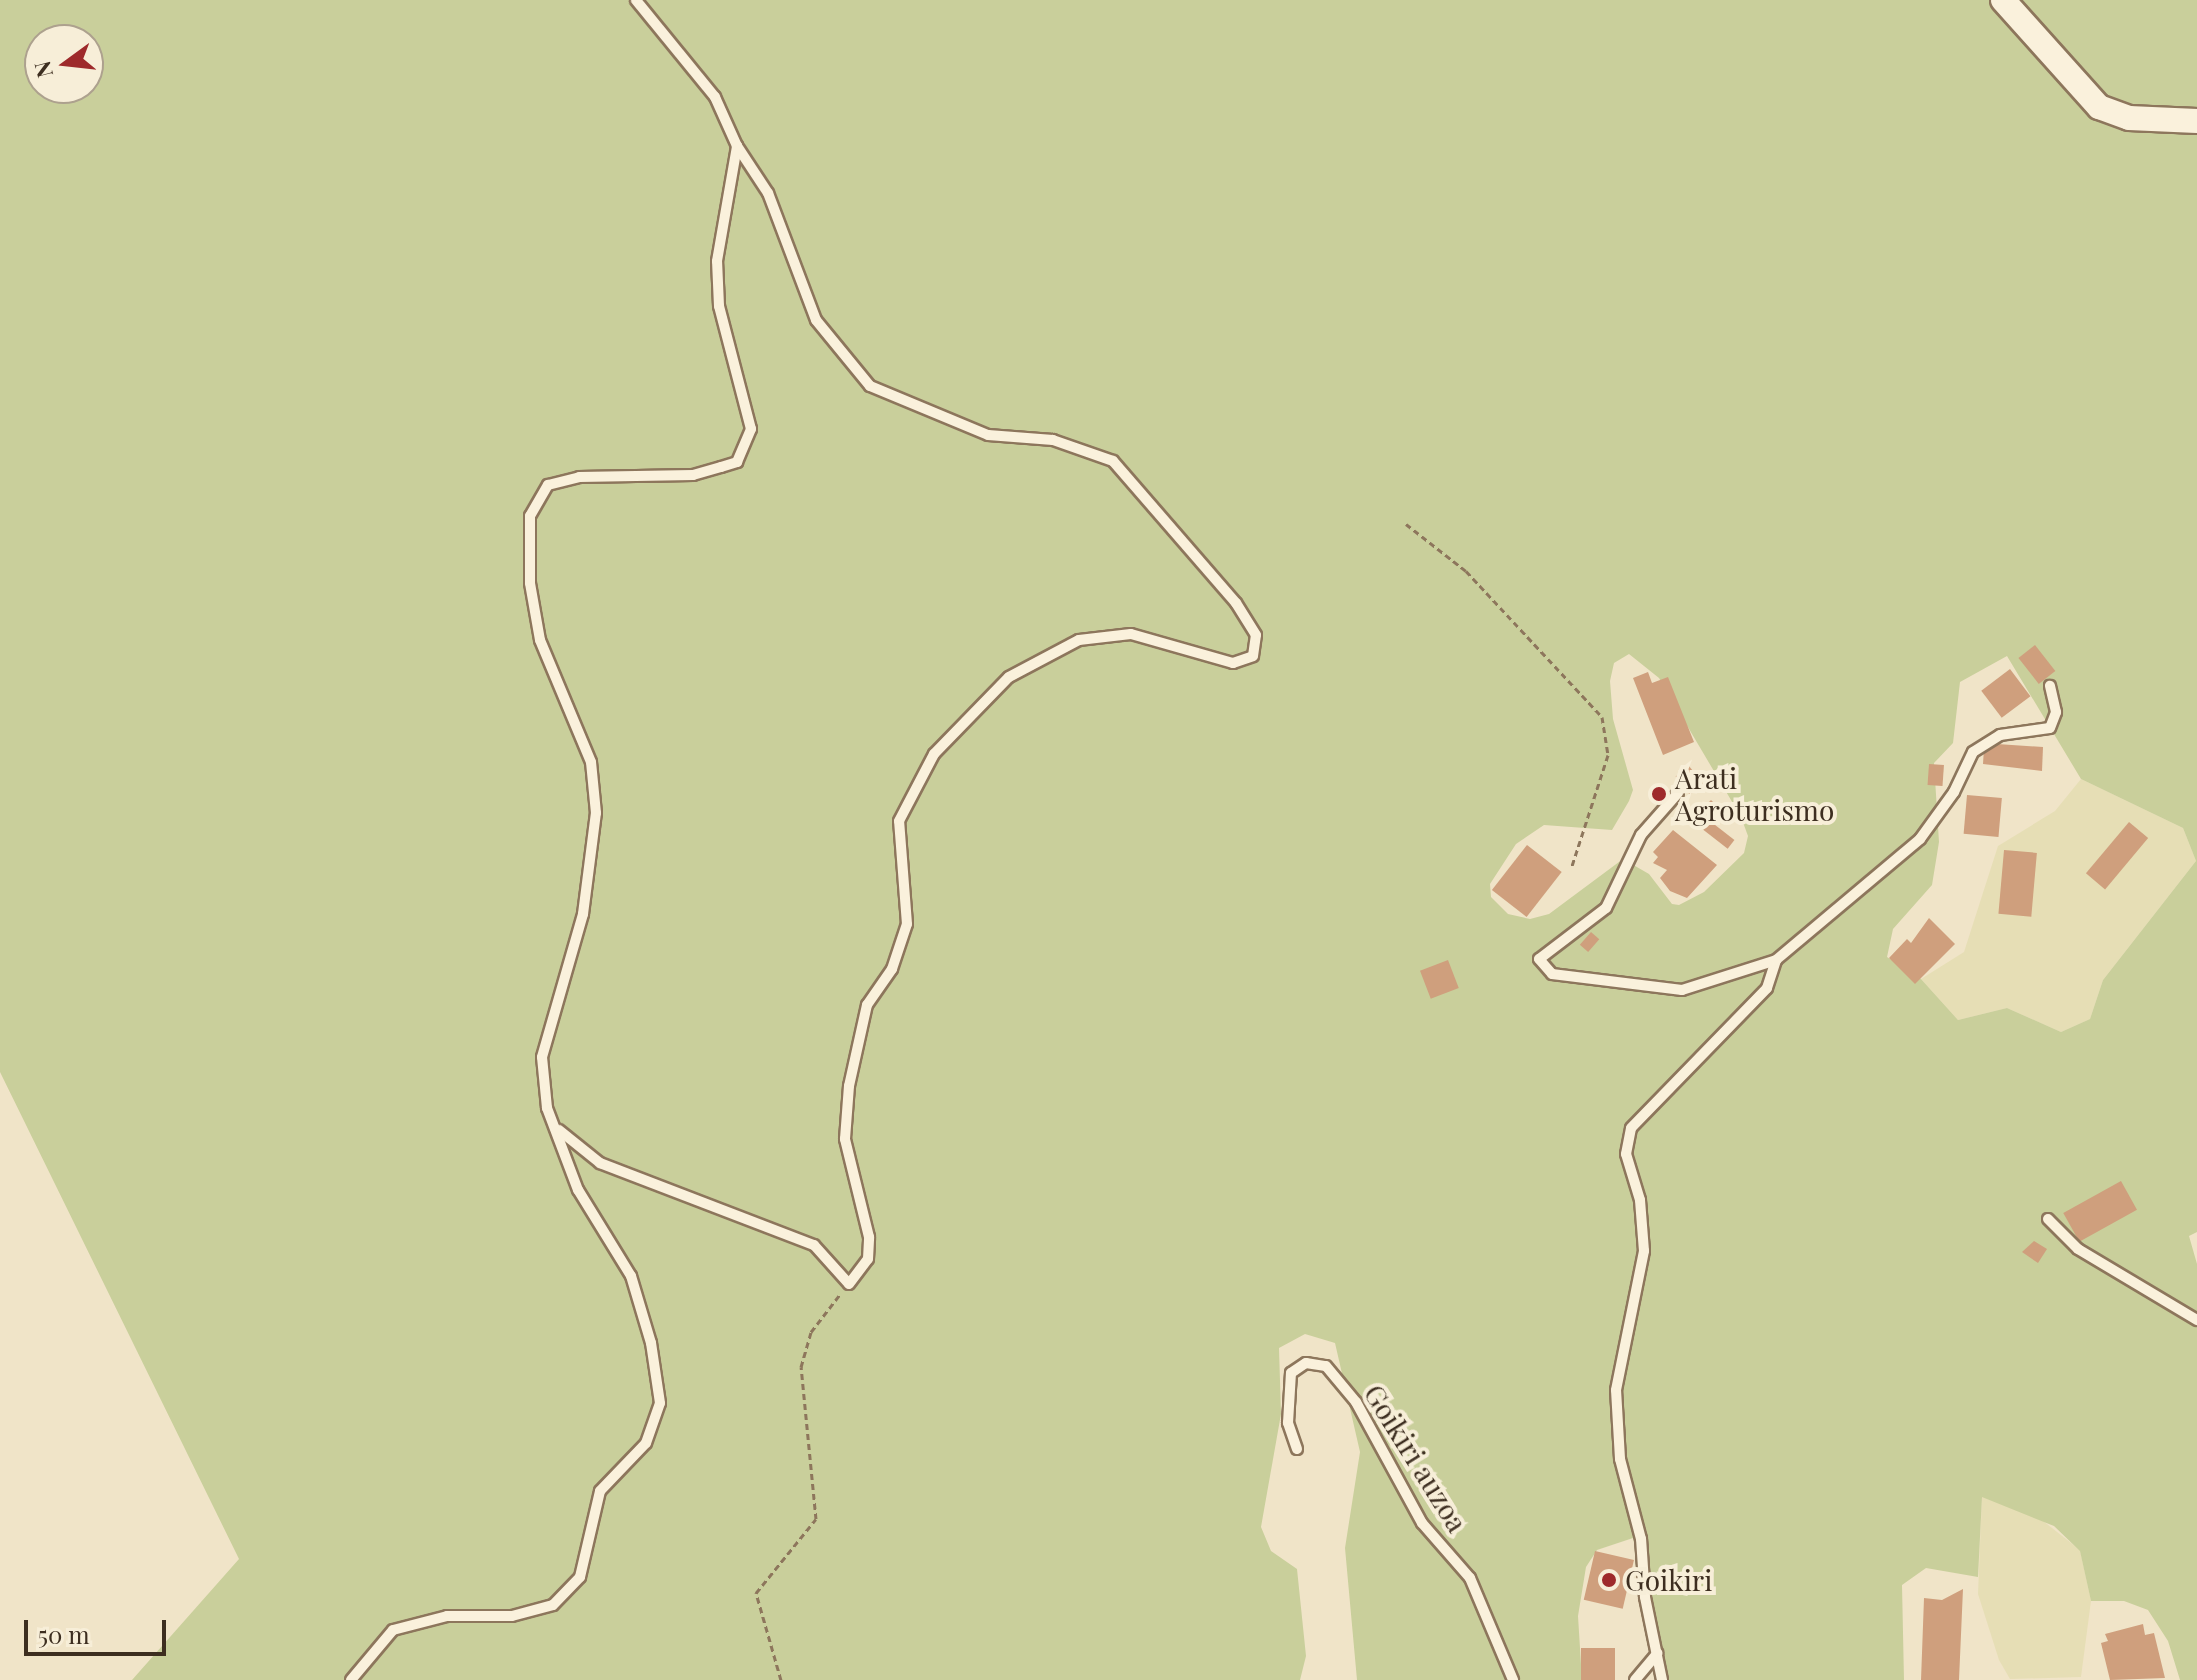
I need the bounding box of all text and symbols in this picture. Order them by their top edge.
north arrow [24,24,104,104]
text: N [26,58,59,81]
place label: Arati Agroturismo [1675,761,1834,827]
marker: Arati Agroturismo [1650,785,1668,803]
street label: Goikiri auzoa [1357,1378,1475,1538]
place label: Goikiri [1625,1563,1712,1597]
marker: Goikiri [1600,1571,1618,1589]
scale bar [28,1604,170,1654]
text: 50 m [38,1618,90,1650]

